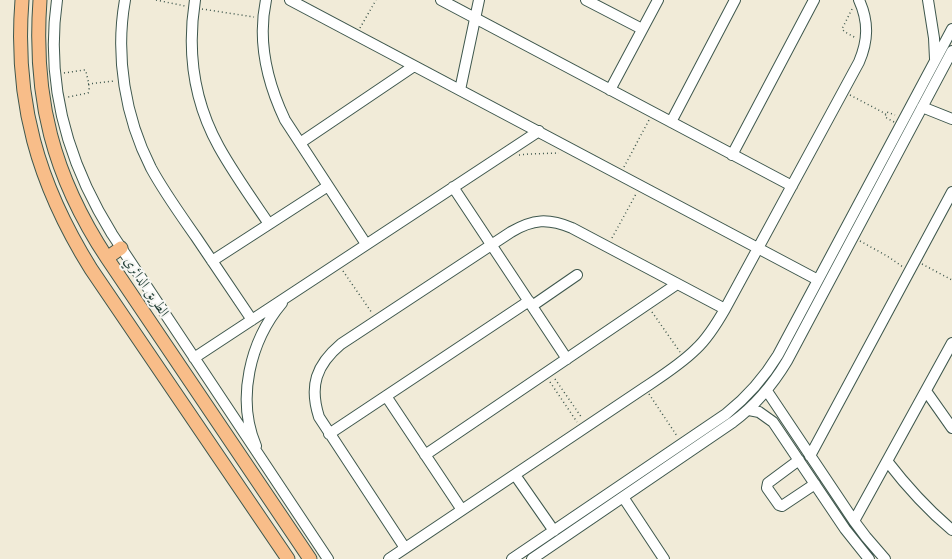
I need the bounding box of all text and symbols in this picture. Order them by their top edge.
street label: الطريق الدائري [120,254,172,320]

